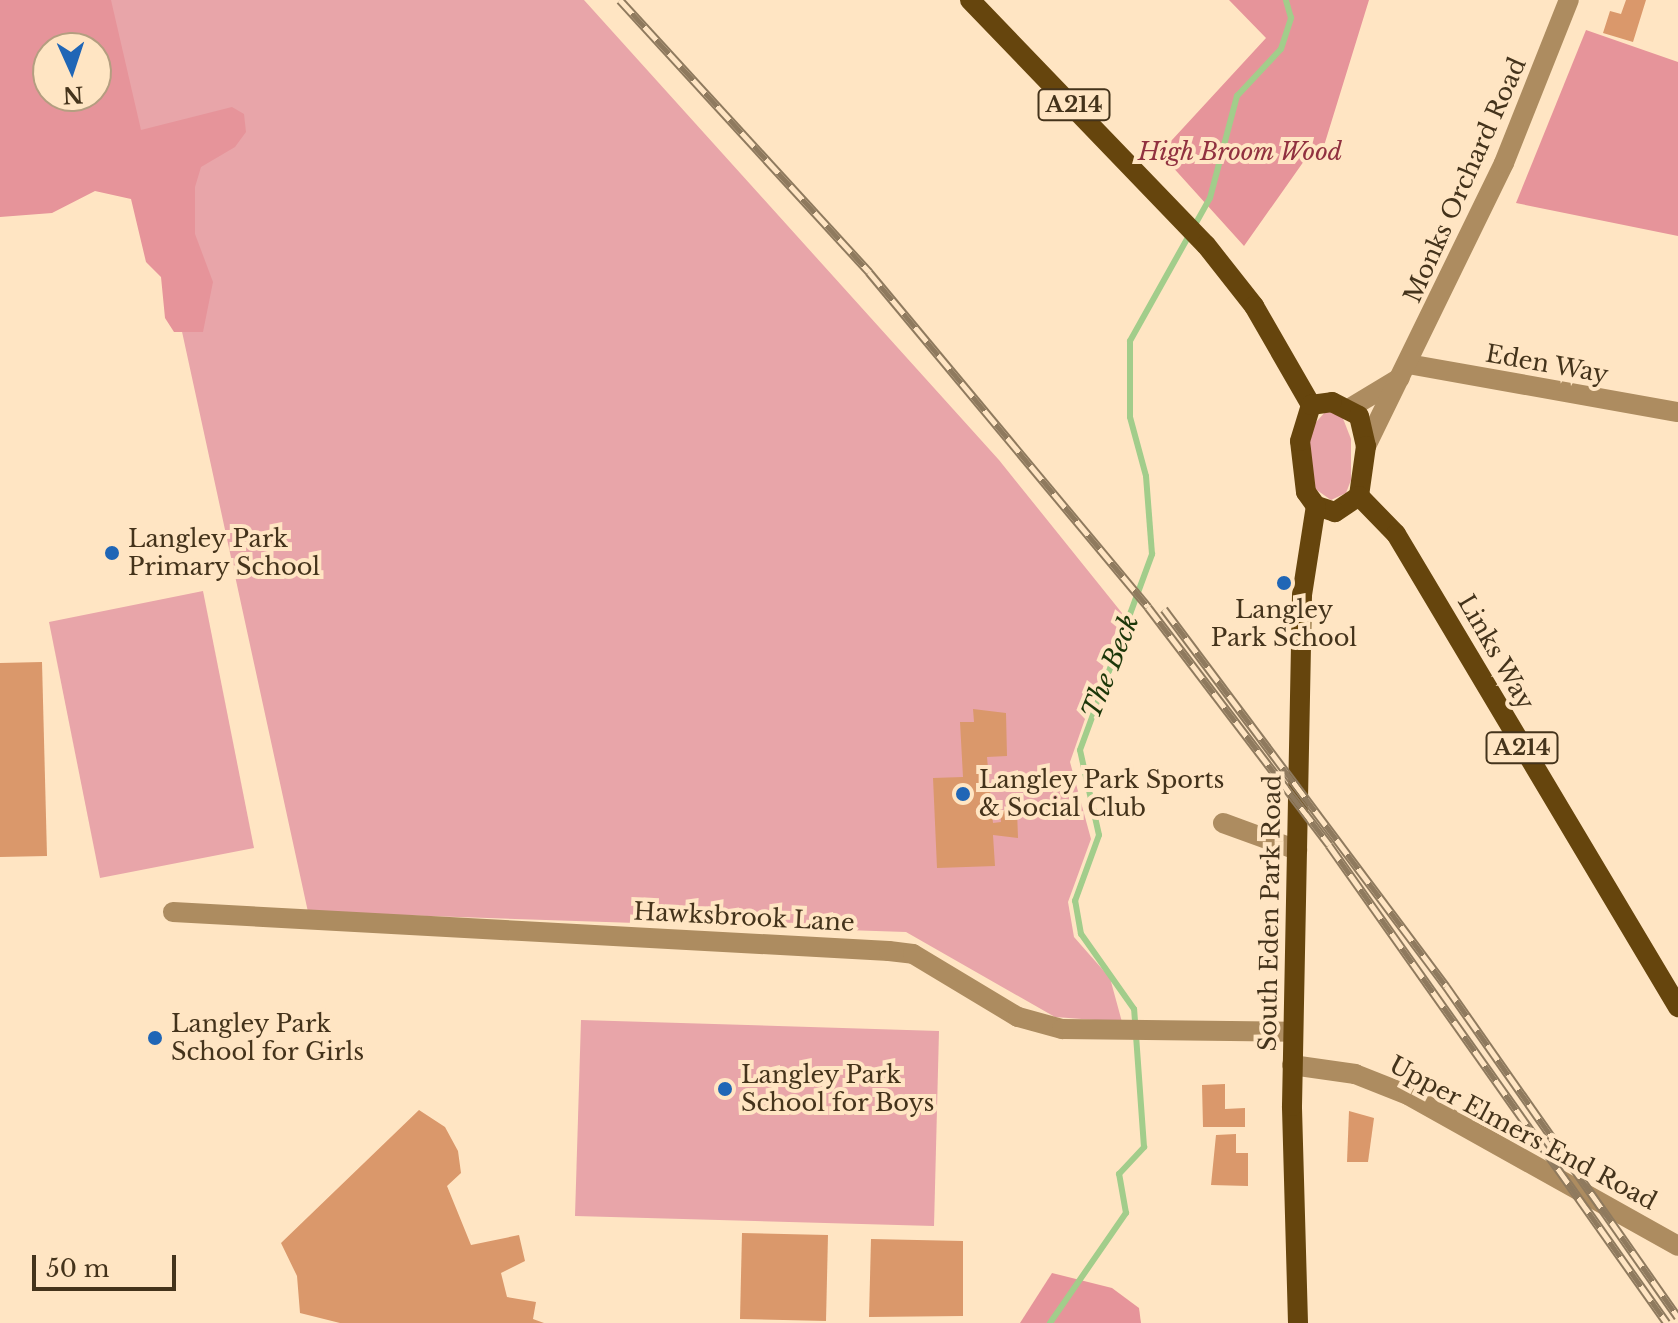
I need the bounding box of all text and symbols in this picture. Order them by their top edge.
north arrow [32,32,112,112]
street label: Monks Orchard Road [1398,53,1532,307]
text: N [62,80,84,108]
road number: A214 [1036,87,1112,123]
park label: High Broom Wood [1137,138,1343,166]
street label: Eden Way [1483,339,1611,389]
place label: Langley Park Primary School [128,525,321,581]
marker: Langley Park Primary School [103,544,121,562]
marker: Langley Park School [1275,574,1293,592]
street label: Links Way [1451,589,1541,715]
place label: Langley Park School [1211,596,1357,652]
water label: The Beck [1076,610,1146,724]
road number: A214 [1484,730,1560,766]
place label: Langley Park Sports & Social Club [979,766,1226,822]
street label: South Eden Park Road [1253,774,1287,1052]
marker: Langley Park Sports & Social Club [954,785,972,803]
street label: Hawksbrook Lane [632,897,856,937]
place label: Langley Park School for Girls [171,1010,365,1066]
marker: Langley Park School for Girls [146,1029,164,1047]
street label: Upper Elmers End Road [1384,1050,1662,1216]
place label: Langley Park School for Boys [741,1061,935,1117]
marker: Langley Park School for Boys [716,1080,734,1098]
scale bar [36,1239,180,1289]
text: 50 m [46,1254,109,1283]

